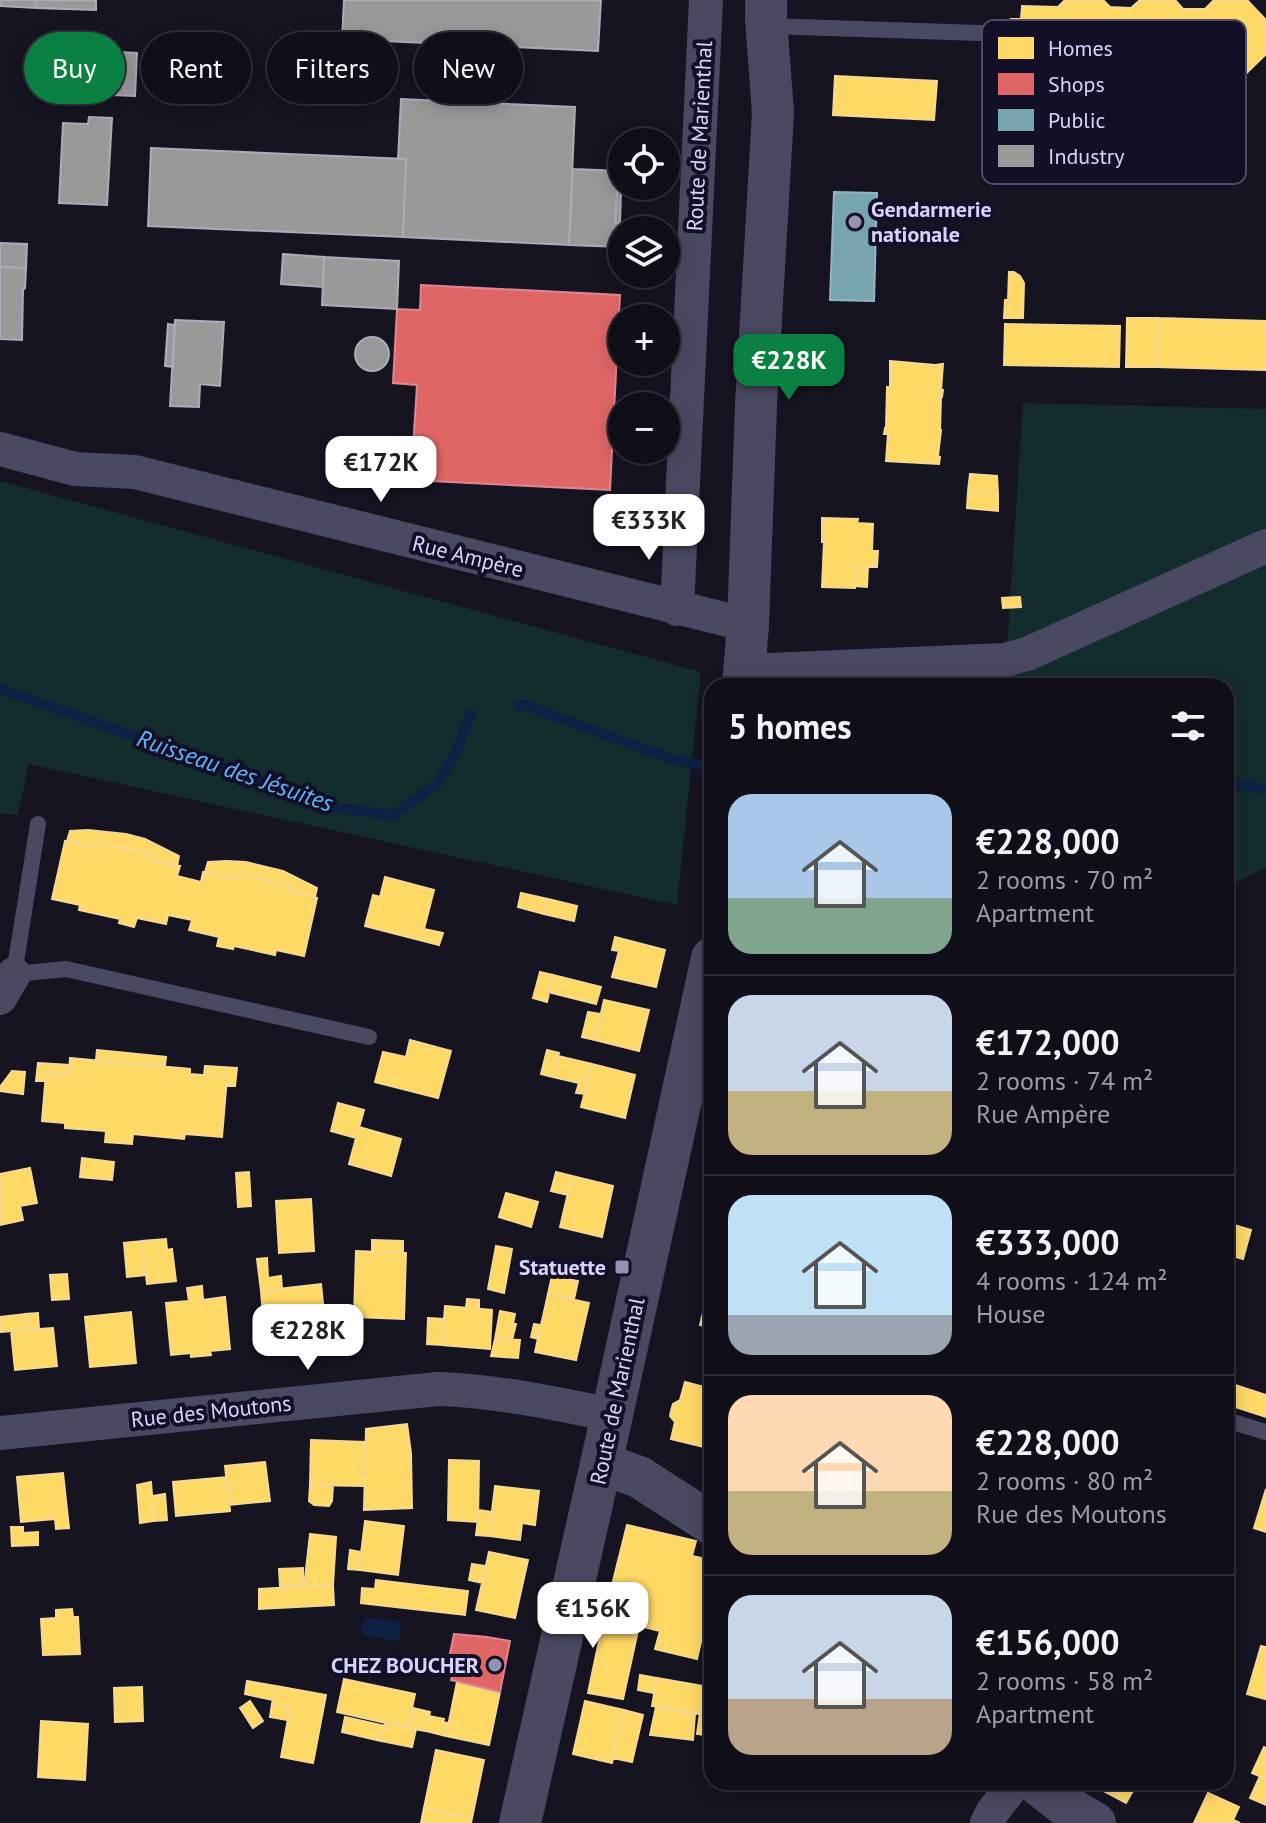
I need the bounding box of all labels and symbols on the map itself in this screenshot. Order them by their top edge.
legend [982,20,1246,184]
text: Homes [1048,34,1113,62]
street label: Route de Marienthal [680,40,718,232]
text: Shops [1048,70,1105,98]
text: Public [1048,106,1106,134]
text: Industry [1048,142,1125,170]
place label: Gendarmerie nationale [871,195,992,248]
marker: Gendarmerie nationale [846,213,864,231]
pin: €228K [733,334,845,402]
pin: €172K [325,436,437,504]
pin: €333K [593,494,705,562]
street label: Rue Ampère [410,529,526,583]
water label: Ruisseau des Jésuites [133,722,338,819]
place label: Statuette [519,1253,606,1281]
marker: Statuette [613,1258,631,1276]
street label: Route de Marienthal [583,1294,651,1487]
pin: €228K [252,1304,364,1372]
street label: Rue des Moutons [129,1389,293,1433]
pin: €156K [537,1582,649,1650]
place label: CHEZ BOUCHER [331,1651,479,1679]
marker: CHEZ BOUCHER [486,1656,504,1674]

